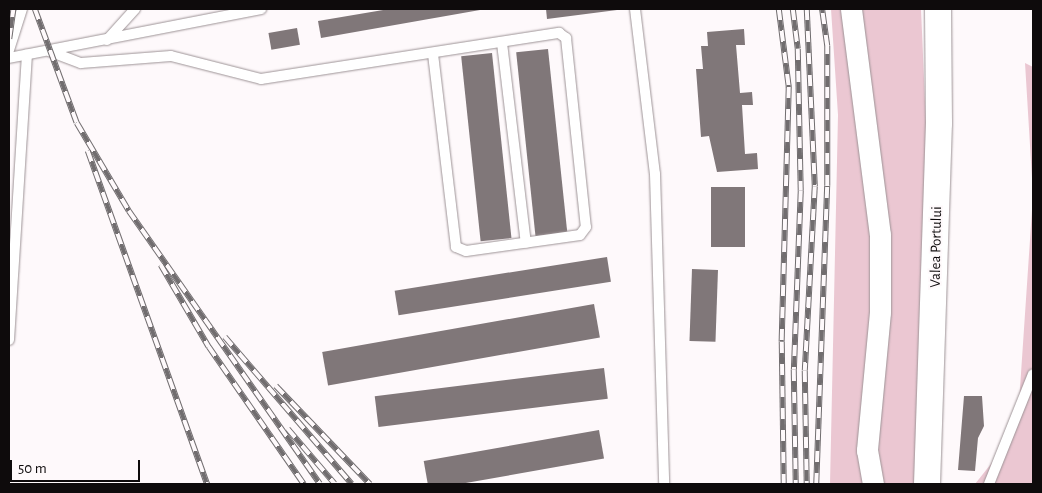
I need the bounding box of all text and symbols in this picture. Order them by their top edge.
street label: Valea Portului [926,206,946,288]
scale bar [12,450,142,482]
text: 50 m [18,461,47,476]

